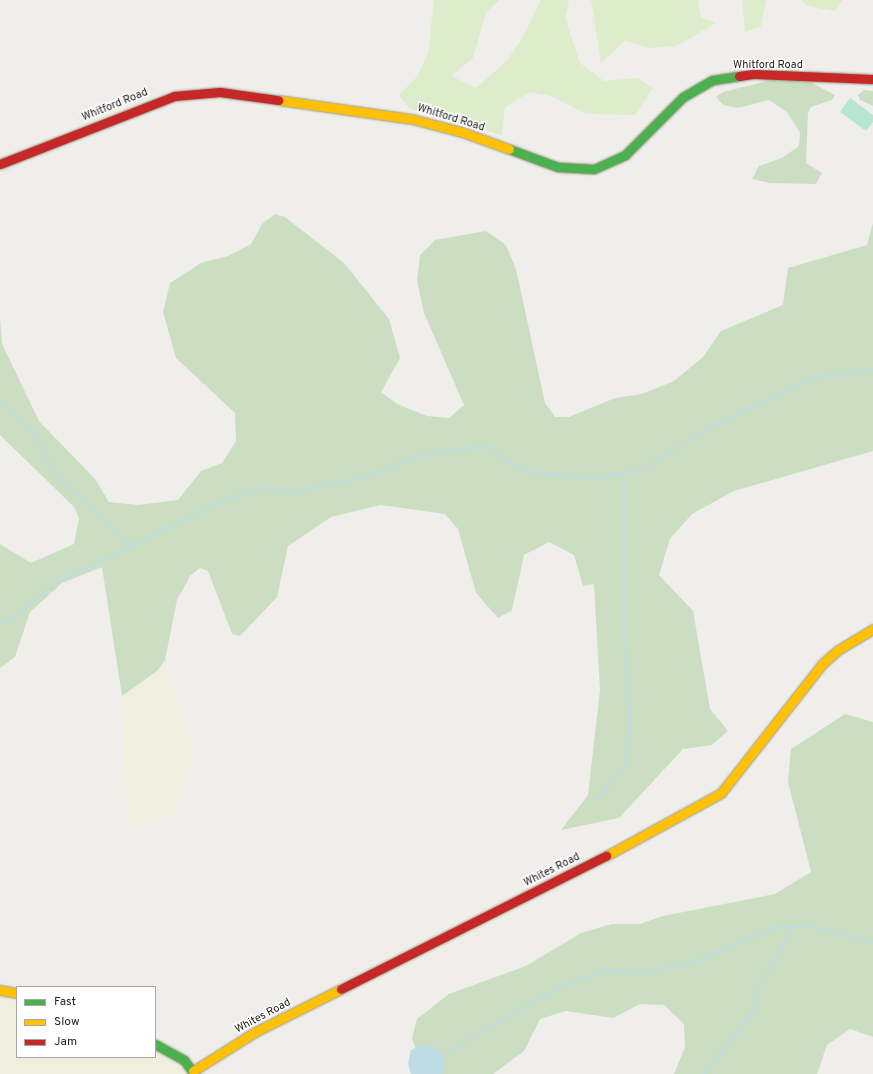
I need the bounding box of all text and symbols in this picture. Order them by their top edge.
street label: Whitford Road [733,58,803,72]
street label: Whitford Road [80,86,150,124]
street label: Whitford Road [416,101,486,135]
street label: Whites Road [522,850,582,890]
legend [16,986,156,1058]
text: Fast [54,994,76,1010]
street label: Whites Road [233,996,293,1036]
text: Slow [54,1014,80,1030]
text: Jam [54,1034,77,1050]

